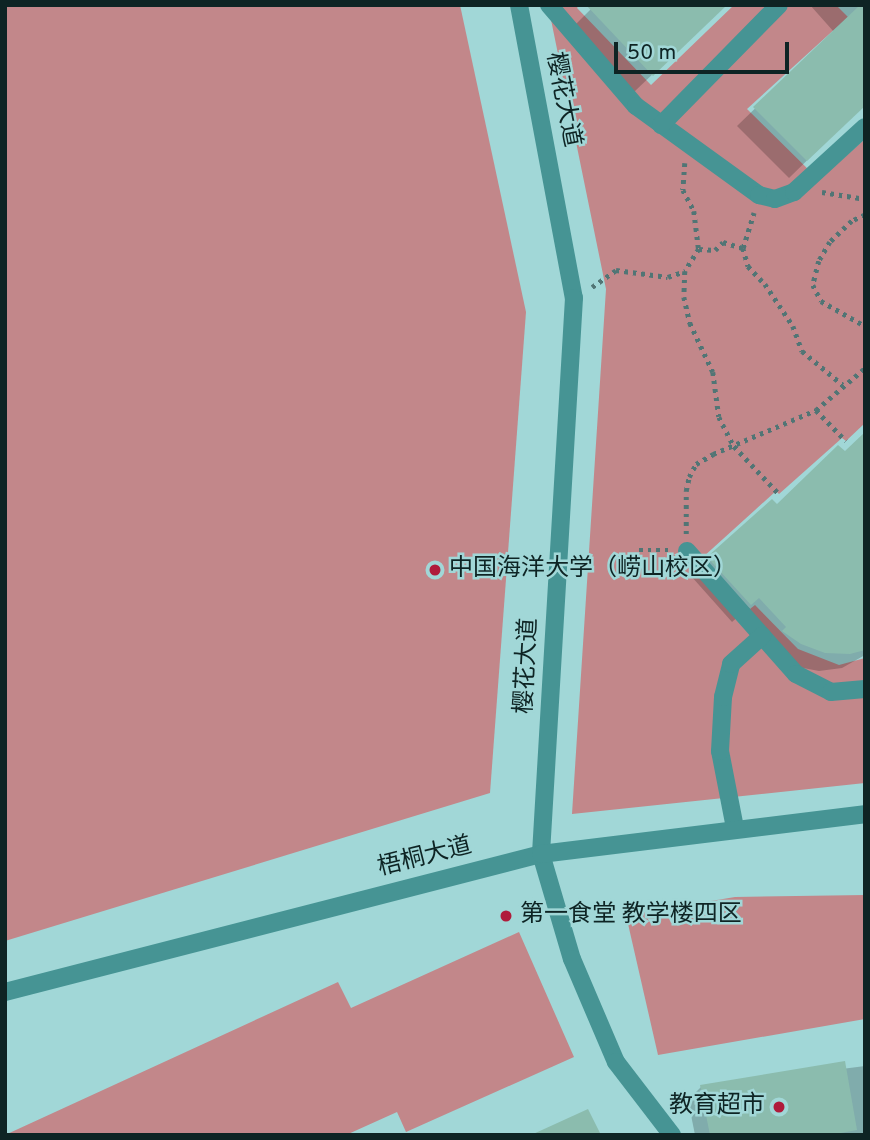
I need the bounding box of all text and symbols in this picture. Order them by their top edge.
scale bar [618,28,793,72]
text: 50 m [627,40,676,67]
street label: 樱花大道 [539,50,585,150]
place label: 中国海洋大学（崂山校区） [449,556,737,584]
marker: 中国海洋大学（崂山校区） [427,562,443,578]
street label: 樱花大道 [511,617,545,715]
street label: 梧桐大道 [375,832,475,884]
place label: 第一食堂 教学楼四区 [520,902,742,930]
marker: 第一食堂 教学楼四区 [498,908,514,924]
place label: 教育超市 [669,1093,765,1121]
marker: 教育超市 [771,1099,787,1115]

